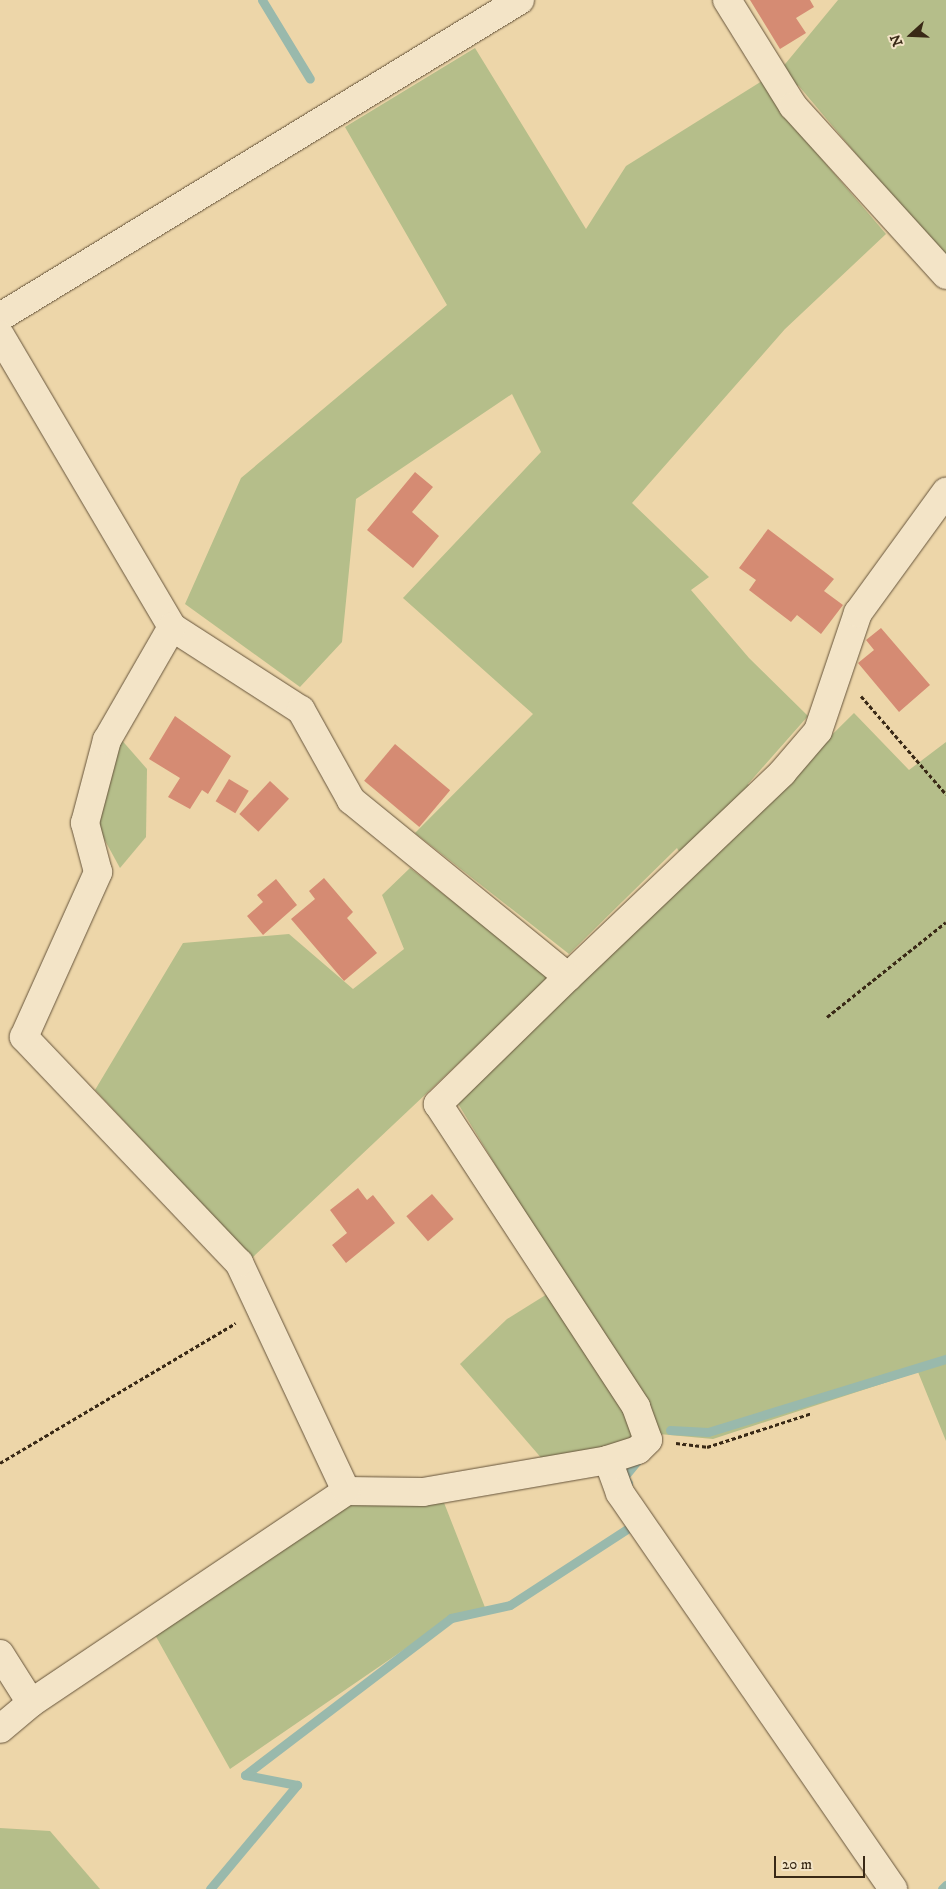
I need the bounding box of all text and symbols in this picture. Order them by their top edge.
north arrow [886,10,936,60]
text: N [886,32,907,49]
scale bar [776,1846,867,1878]
text: 20 m [782,1855,812,1874]

